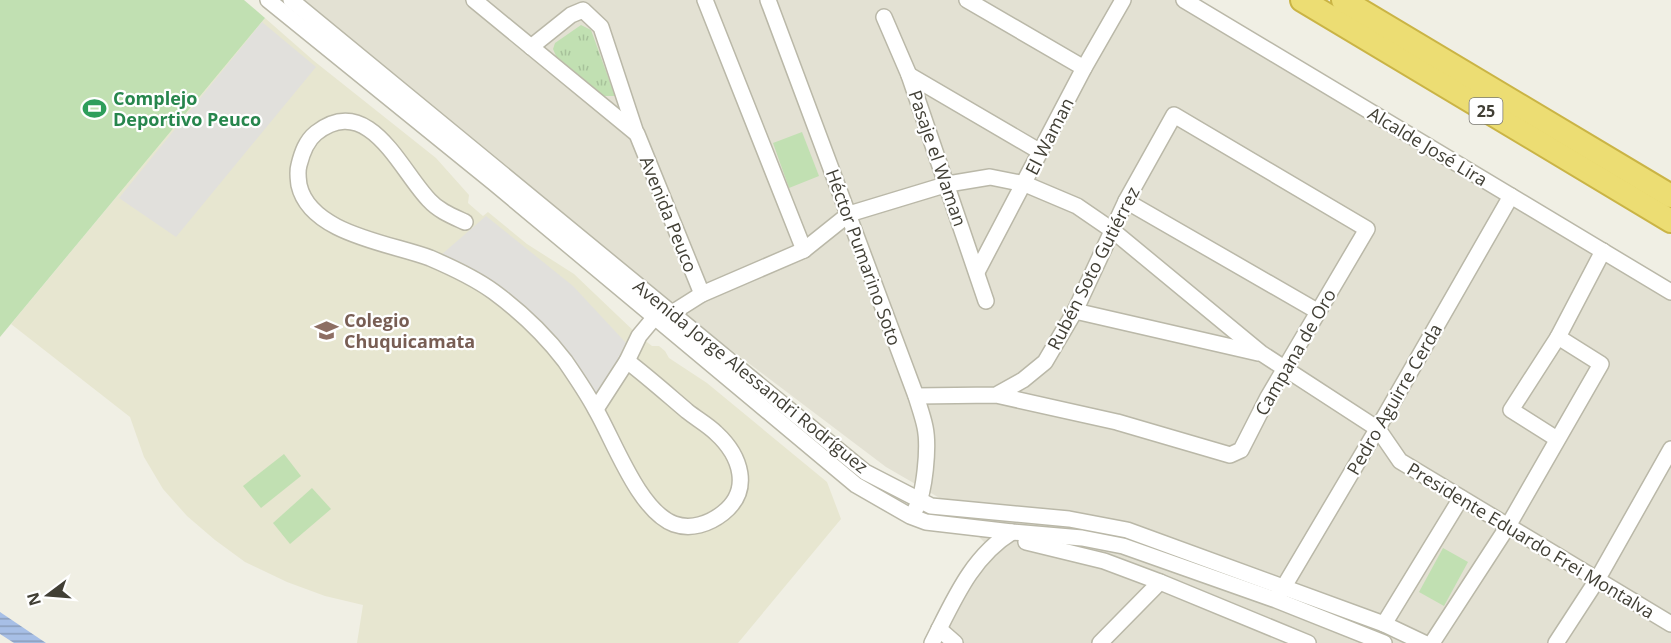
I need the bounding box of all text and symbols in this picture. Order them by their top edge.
place label: Complejo Deportivo Peuco [113,86,261,131]
street label: Pasaje el Waman [903,87,973,229]
street label: El Waman [1019,93,1079,179]
sports icon: Complejo Deportivo Peuco [82,95,108,121]
road number: 25 [1470,98,1502,124]
street label: Alcalde José Lira [1364,101,1492,191]
street label: Avenida Peuco [635,152,703,276]
street label: Héctor Pumarino Soto [821,165,907,349]
street label: Rubén Soto Gutiérrez [1041,182,1145,354]
street label: Avenida Jorge Alessandri Rodríguez [629,274,873,478]
street label: Campana de Oro [1249,284,1341,420]
place label: Colegio Chuquicamata [344,308,475,353]
school or university icon: Colegio Chuquicamata [313,317,339,343]
street label: Pedro Aguirre Cerda [1341,319,1447,479]
street label: Presidente Eduardo Frei Montalva [1403,456,1659,624]
north arrow [18,565,78,625]
text: N [21,590,46,608]

